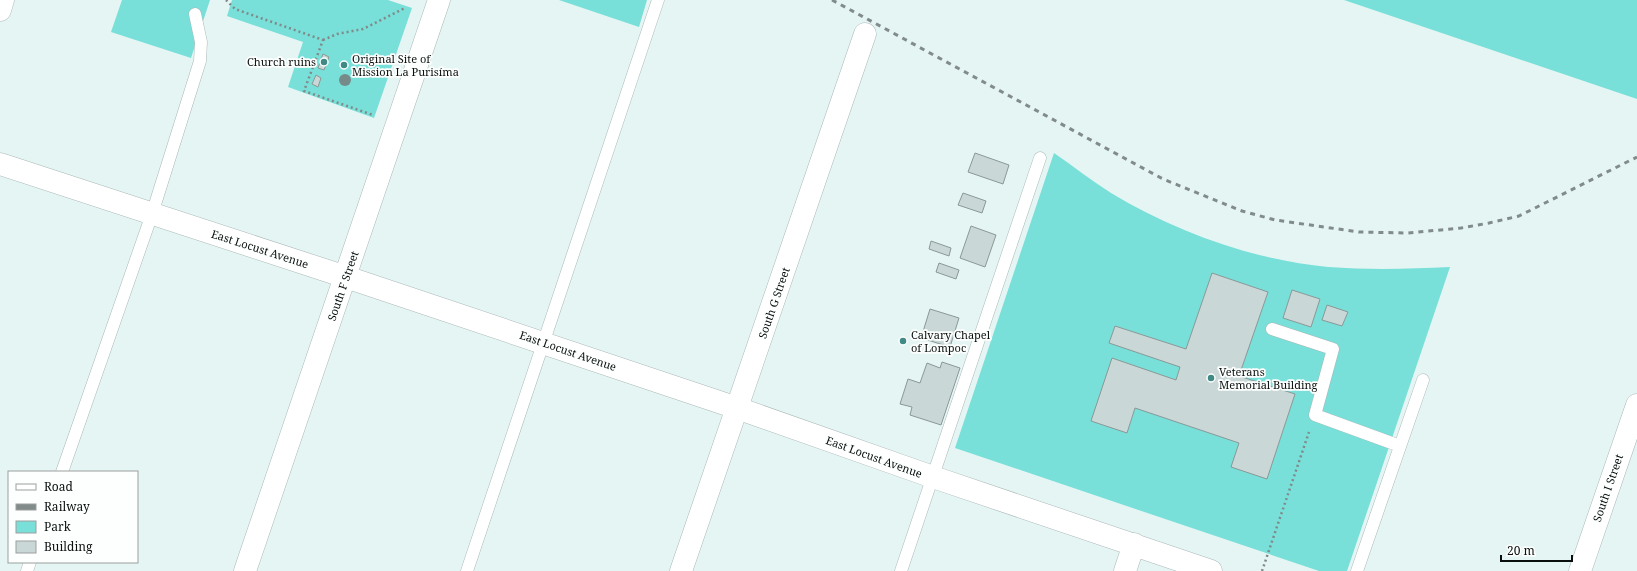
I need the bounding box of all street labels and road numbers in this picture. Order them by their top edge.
street label: East Locust Avenue [210,226,311,271]
street label: South F Street [324,249,362,323]
street label: South G Street [754,265,793,340]
street label: East Locust Avenue [518,327,619,374]
street label: East Locust Avenue [824,432,924,481]
street label: South I Street [1589,452,1626,524]

